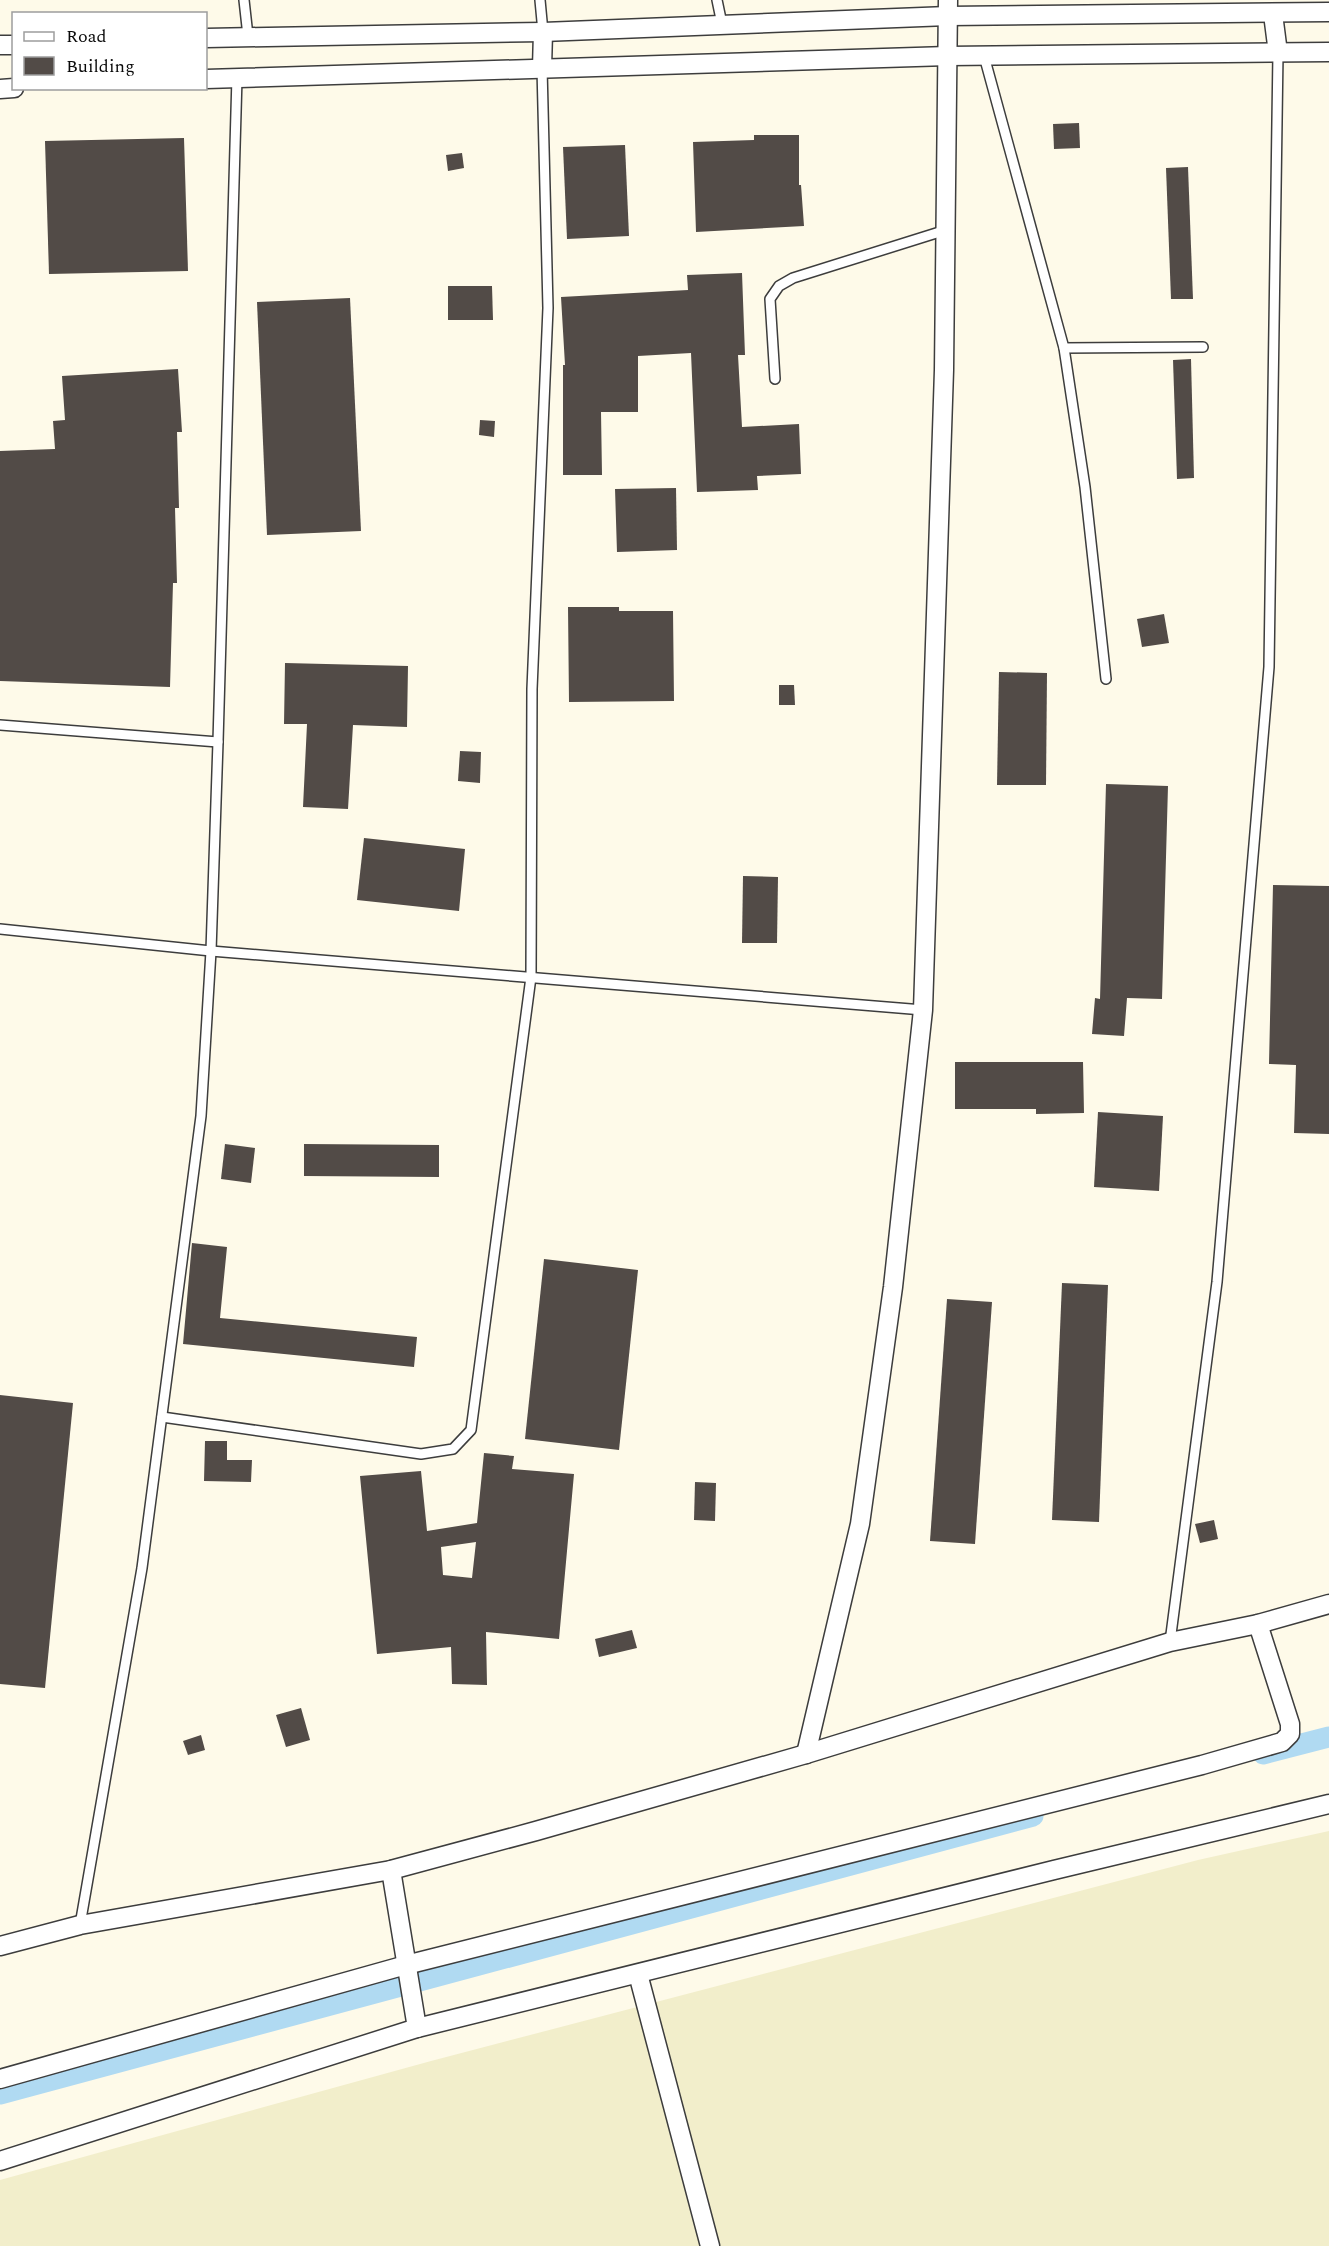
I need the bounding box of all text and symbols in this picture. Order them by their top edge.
legend [12,12,207,90]
text: Road [66,23,107,50]
text: Building [66,53,135,80]

